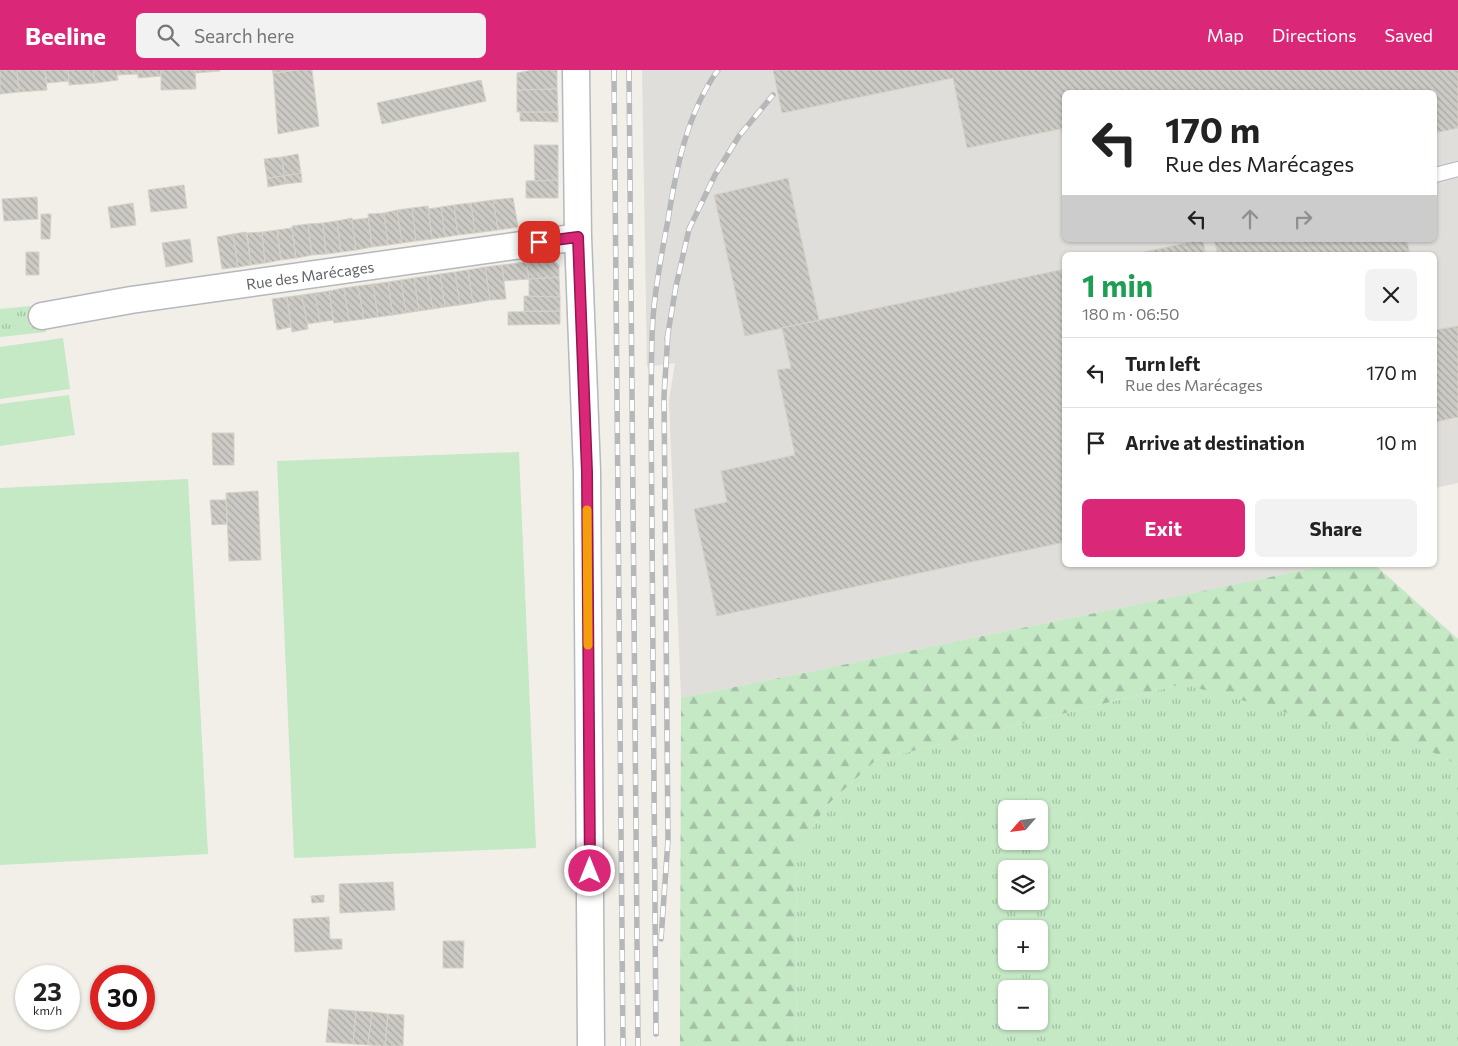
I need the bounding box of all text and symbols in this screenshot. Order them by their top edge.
search box [136,13,486,58]
text: Beeline [25,21,106,50]
icon: search [154,21,182,49]
text: Search here [194,24,294,47]
text: Map [1207,24,1244,46]
text: Directions [1272,24,1356,46]
text: Saved [1384,24,1433,46]
text: 170 m [1165,107,1260,150]
icon: left [1082,110,1147,175]
text: Rue des Marécages [1165,150,1354,177]
icon: left [1183,205,1211,233]
icon: ahead [1236,205,1264,233]
icon: right [1289,205,1317,233]
pin [518,221,560,263]
icon: arrive [525,228,553,256]
street label: Rue des Marécages [245,257,375,293]
text: 1 min [1082,266,1153,303]
button: close [1365,269,1417,321]
text: 180 m · 06:50 [1082,304,1179,323]
text: Turn left [1125,352,1200,375]
icon: left [1082,359,1110,387]
text: 170 m [1366,361,1417,384]
text: Rue des Marécages [1125,375,1263,394]
icon: arrive [1082,429,1110,457]
text: Arrive at destination [1125,431,1305,454]
text: 10 m [1376,431,1417,454]
button: Exit [1082,499,1245,557]
button: Share [1255,499,1417,557]
north arrow [998,800,1048,850]
map controls [998,800,1048,1030]
position arrow [563,844,615,896]
button: layers [998,860,1048,910]
button: + [998,920,1048,970]
speed limit sign: 30 [90,965,155,1030]
text: 23 [33,976,62,1006]
button: − [998,980,1048,1030]
text: km/h [33,1003,62,1017]

